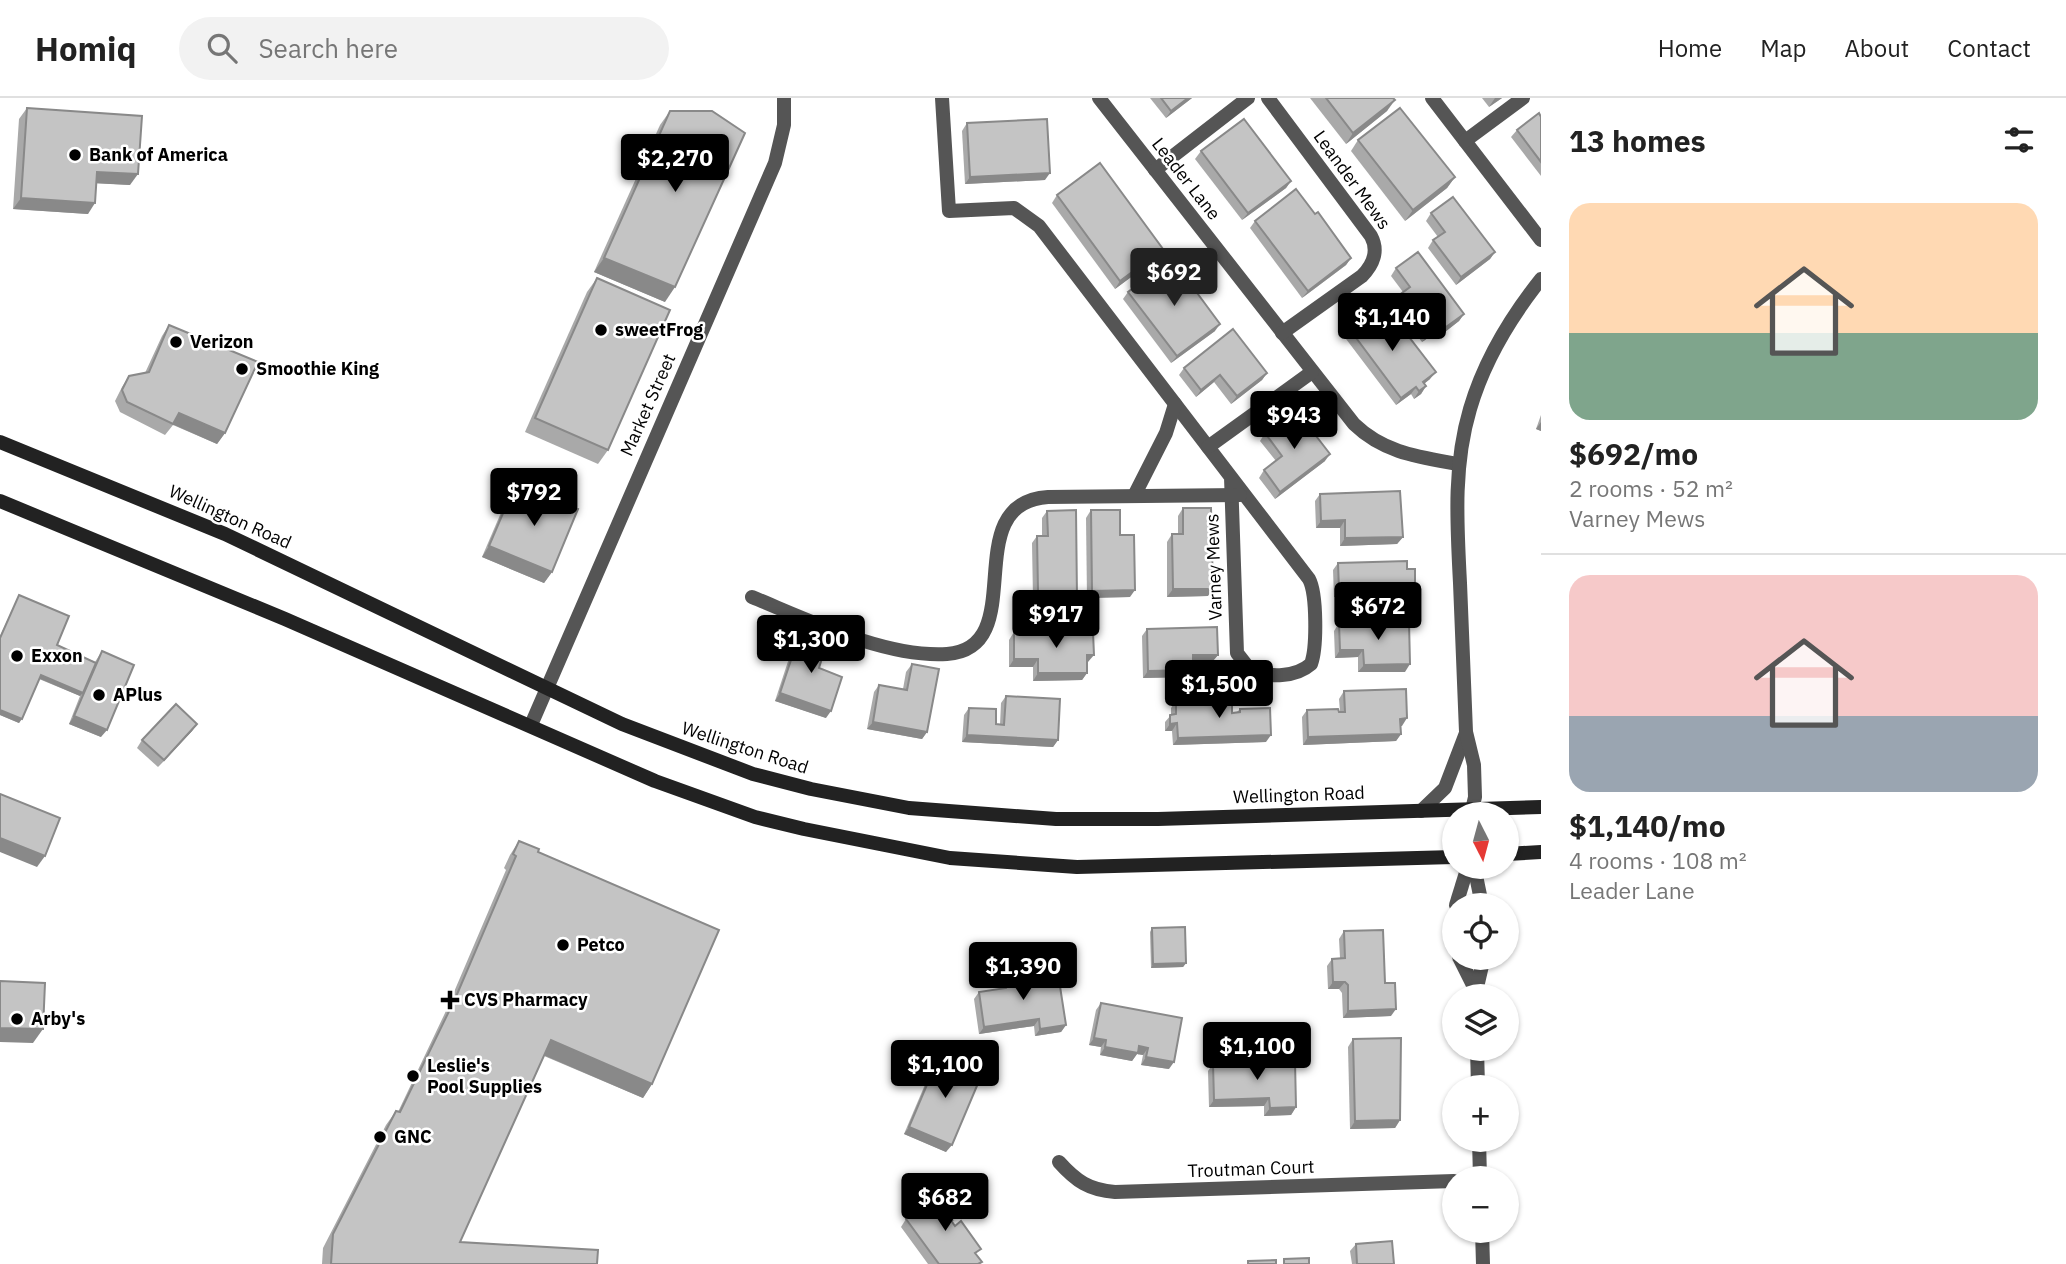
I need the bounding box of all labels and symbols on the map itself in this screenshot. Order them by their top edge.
street label: Leander Mews [1309,126,1396,234]
street label: Leader Lane [1147,133,1226,225]
pin: $2,270 [618,134,732,194]
place label: Bank of America [89,143,228,166]
marker: Bank of America [67,147,83,163]
pin: $692 [1133,248,1215,308]
pin: $1,140 [1335,294,1449,353]
place label: sweetFrog [615,318,703,341]
marker: sweetFrog [593,322,609,338]
place label: Verizon [190,330,254,353]
marker: Verizon [168,334,184,350]
street label: Market Street [615,350,680,460]
place label: Smoothie King [256,357,379,380]
marker: Smoothie King [234,361,250,377]
pin: $943 [1253,392,1335,451]
pin: $792 [493,468,575,528]
street label: Wellington Road [165,479,295,554]
street label: Varney Mews [1200,513,1227,621]
pin: $672 [1337,582,1419,642]
pin: $917 [1015,590,1097,650]
pin: $1,300 [754,616,868,675]
place label: Exxon [31,644,83,667]
marker: Exxon [9,648,25,664]
pin: $1,500 [1162,660,1276,720]
place label: APlus [113,683,162,706]
marker: APlus [91,687,107,703]
street label: Wellington Road [679,716,811,779]
street label: Wellington Road [1233,781,1365,808]
north arrow [1442,802,1519,878]
place label: Petco [577,933,625,956]
marker: Petco [555,937,571,953]
pin: $1,390 [966,942,1080,1002]
place label: CVS Pharmacy [464,988,588,1011]
marker: CVS Pharmacy [442,992,458,1008]
place label: Arby's [31,1007,85,1030]
marker: Arby's [9,1011,25,1027]
pin: $1,100 [1200,1023,1314,1082]
pin: $1,100 [888,1040,1002,1100]
place label: Leslie's Pool Supplies [427,1054,542,1098]
marker: Leslie's Pool Supplies [405,1068,421,1084]
place label: GNC [394,1125,432,1148]
marker: GNC [372,1129,388,1145]
street label: Troutman Court [1187,1155,1315,1182]
pin: $682 [904,1174,986,1233]

